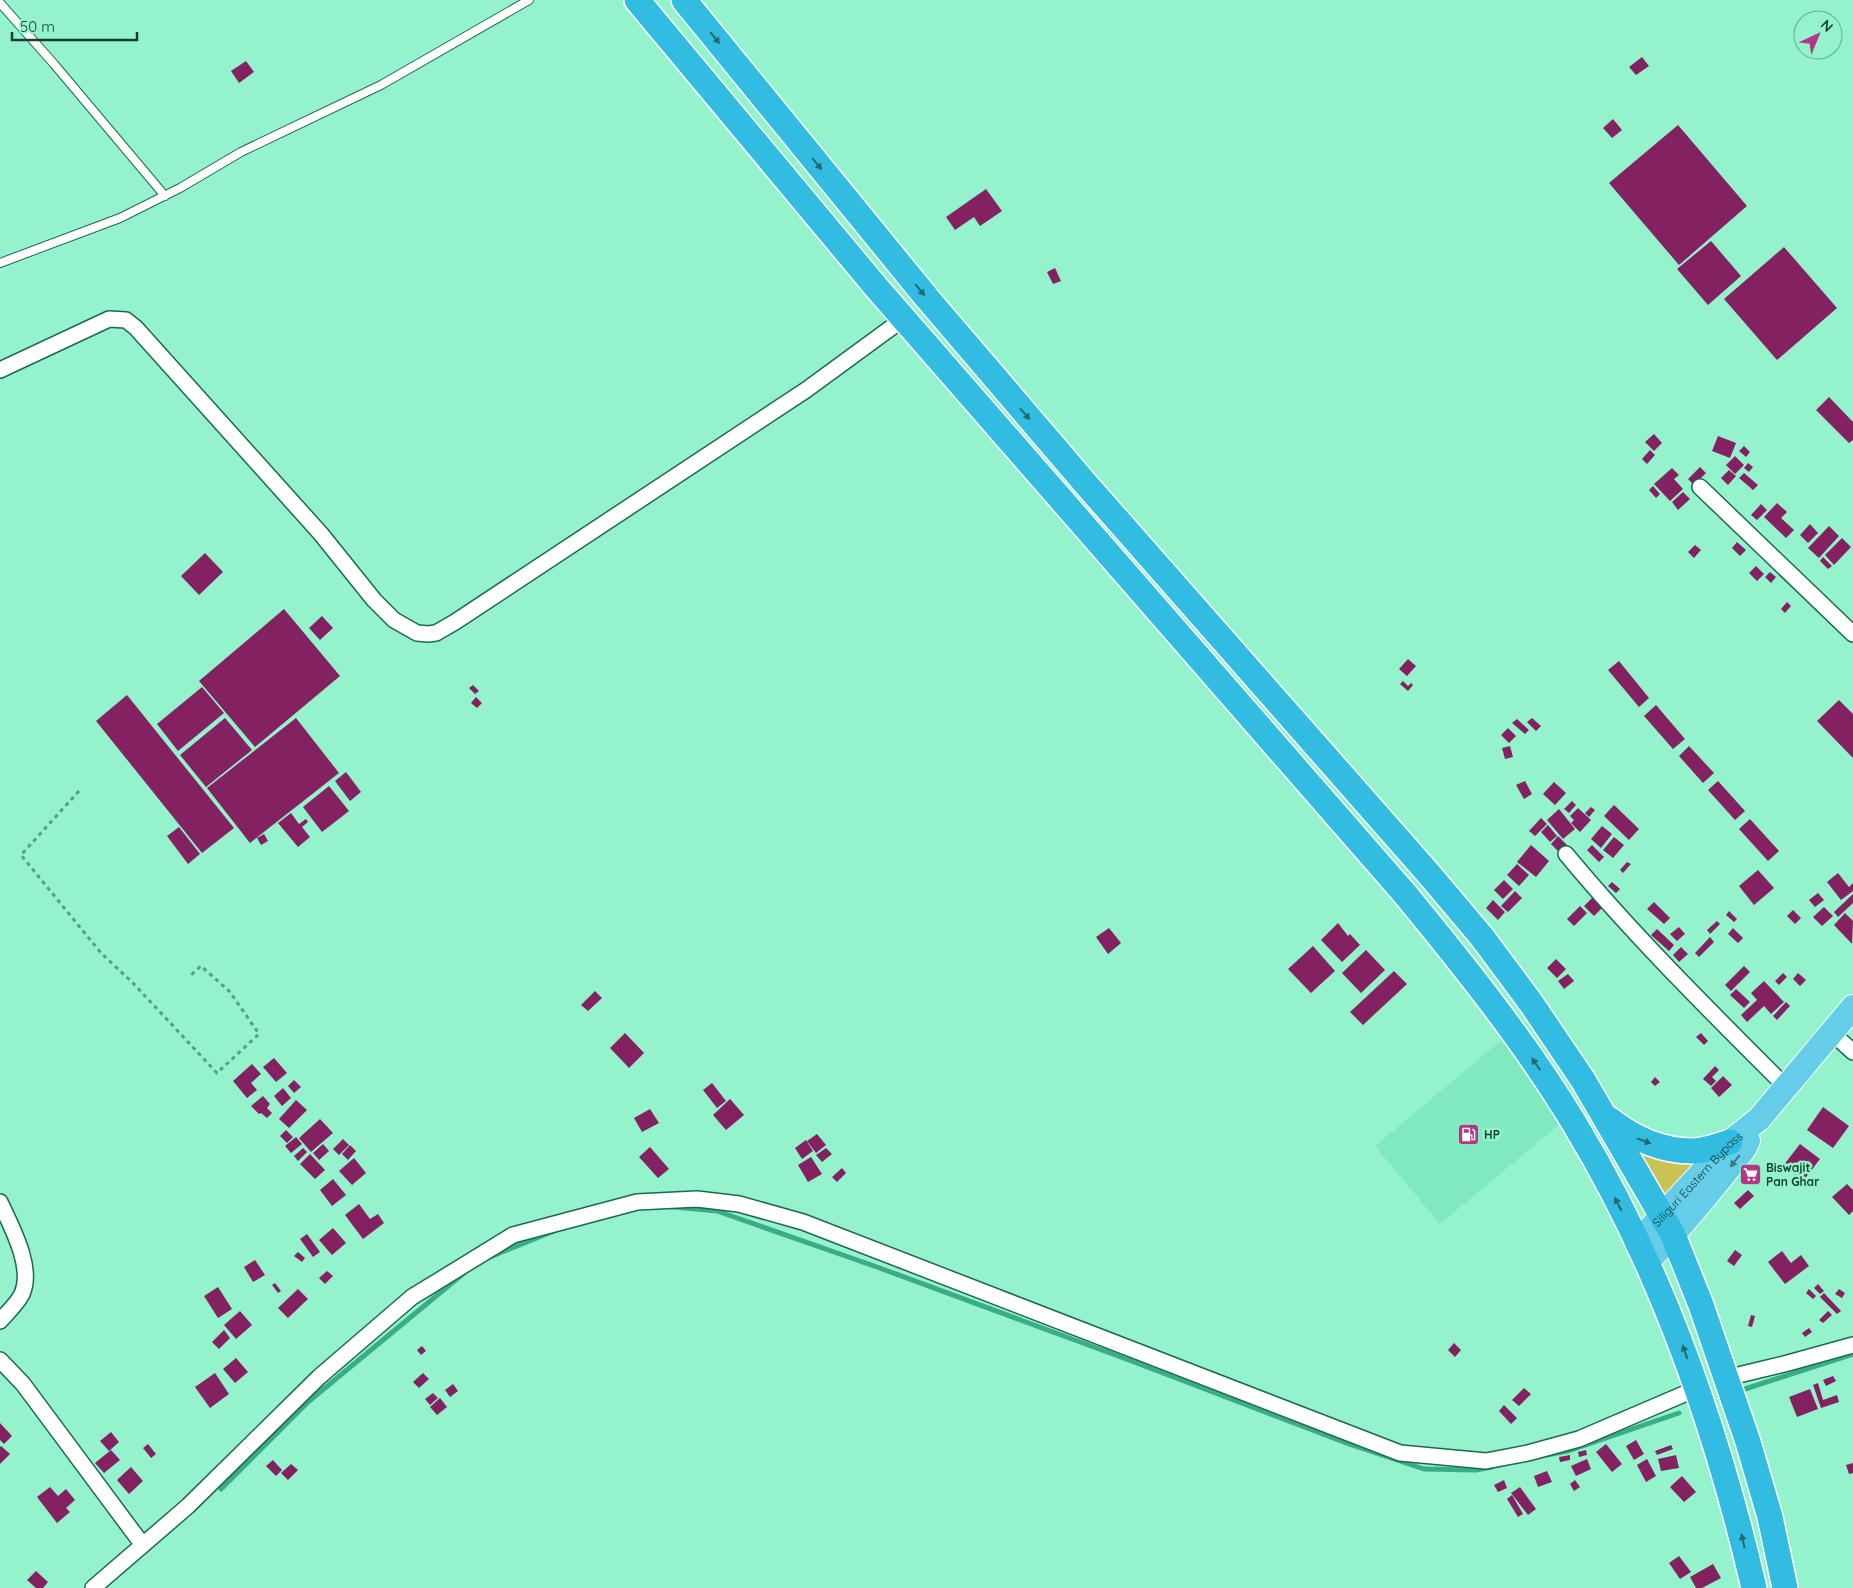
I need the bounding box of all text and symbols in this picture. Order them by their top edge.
scale bar [12,10,138,42]
north arrow [1793,10,1843,60]
text: N [1817,16,1837,36]
text: 50 m [20,17,55,36]
one-way arrow [709,32,720,44]
one-way arrow [812,157,823,170]
one-way arrow [914,283,925,296]
one-way arrow [1020,407,1031,420]
one-way arrow [1531,1057,1541,1071]
fuel station icon: HP [1456,1122,1480,1146]
place label: HP [1484,1127,1500,1142]
street label: Siliguri Eastern Bypass [1649,1128,1745,1229]
one-way arrow [1637,1137,1652,1145]
one-way arrow [1729,1154,1740,1167]
place label: Biswajit Pan Ghar [1766,1160,1819,1189]
supermarket icon: Biswajit Pan Ghar [1738,1162,1762,1186]
one-way arrow [1614,1197,1622,1211]
one-way arrow [1681,1344,1689,1359]
one-way arrow [1739,1533,1747,1548]

